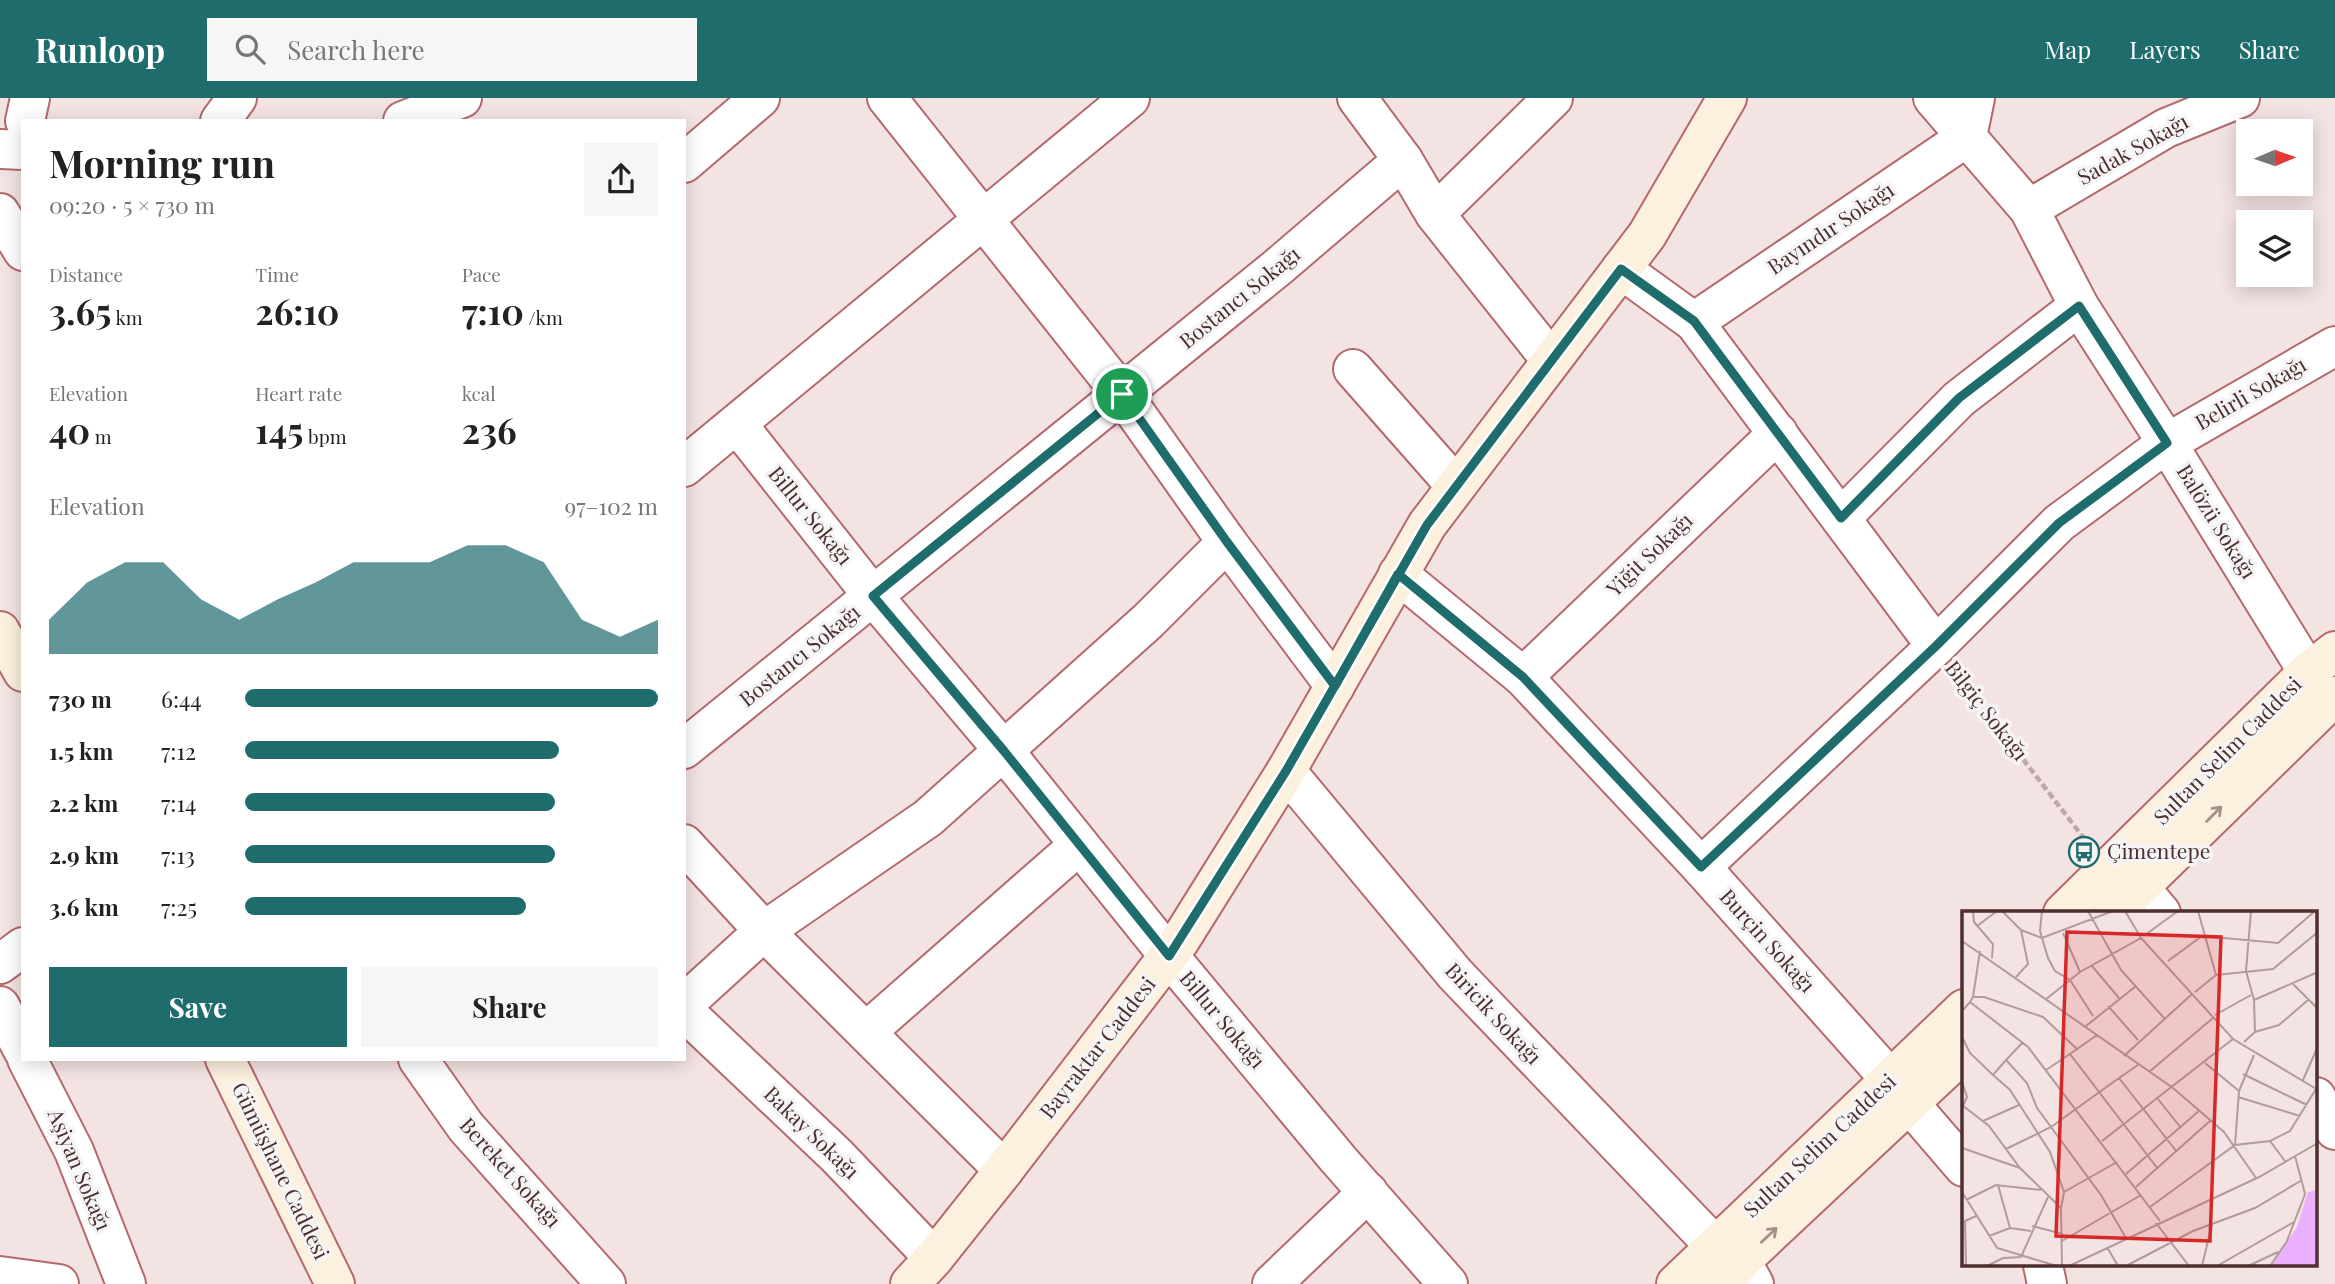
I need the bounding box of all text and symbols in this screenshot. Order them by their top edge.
search box [207,18,697,81]
text: Runloop [35,27,165,71]
icon: search [231,30,269,68]
text: Search here [287,32,425,67]
text: Map [2045,33,2091,65]
text: Layers [2129,33,2201,65]
text: Share [2239,33,2300,65]
street label: Sadak Sokağı [2072,106,2192,190]
north arrow [2236,119,2314,196]
map controls [2236,119,2313,287]
text: Morning run [49,137,275,188]
button: share [584,142,658,216]
street label: Bayındır Sokağı [1761,175,1899,280]
text: 09:20 · 5 × 730 m [49,189,215,220]
button: layers [2236,210,2313,287]
street label: Bostancı Sokağı [1173,239,1305,354]
text: Distance [49,261,123,287]
text: Time [255,261,299,287]
text: Pace [462,261,501,287]
text: 3.65 [49,287,111,334]
text: 26:10 [255,287,339,334]
text: 7:10 [462,287,524,334]
text: km [111,304,143,330]
text: /km [524,304,563,330]
street label: Belirli Sokağı [2189,349,2311,435]
pin [1092,364,1152,424]
icon: arrive [1103,375,1141,413]
text: Elevation [49,380,128,406]
text: Heart rate [255,380,342,406]
text: kcal [462,380,496,406]
text: 40 [49,406,90,453]
text: 145 [255,406,303,453]
text: 236 [462,406,517,453]
text: m [90,423,112,449]
text: bpm [303,423,347,449]
street label: Balözü Sokağı [2171,458,2264,583]
street label: Billur Sokağı [763,460,860,570]
text: Elevation [49,490,145,521]
text: 97–102 m [565,490,658,521]
street label: Yiğit Sokağı [1599,506,1698,602]
street label: Bostancı Sokağı [733,597,865,712]
street label: Bilgiç Sokağı [1940,654,2035,765]
street label: Sultan Selim Caddesi [2146,669,2307,830]
text: 730 m [49,683,112,714]
text: 6:44 [161,683,202,714]
text: 1.5 km [49,735,113,766]
text: 7:12 [161,735,196,766]
text: 2.2 km [49,787,118,818]
text: 7:14 [161,787,196,818]
one-way arrow [2206,806,2223,823]
bus stop icon: Çimentepe [2067,835,2101,869]
place label: Çimentepe [2107,836,2210,864]
text: 2.9 km [49,839,119,870]
text: 7:13 [161,839,195,870]
street label: Burçin Sokağı [1715,882,1822,997]
text: 3.6 km [49,891,119,922]
text: 7:25 [161,891,197,922]
inset map [1962,911,2318,1266]
street label: Biricik Sokağı [1440,956,1549,1069]
street label: Billur Sokağı [1175,964,1273,1073]
button: Save [49,967,347,1047]
button: Share [361,967,658,1047]
street label: Bayraktar Caddesi [1032,970,1161,1123]
street label: Sultan Selim Caddesi [1736,1067,1901,1223]
street label: Gümüşhane Caddesi [227,1077,337,1263]
street label: Bakay Sokağı [759,1079,866,1184]
street label: Aşiyan Sokağı [42,1103,119,1234]
street label: Bereket Sokağı [455,1111,568,1233]
one-way arrow [1760,1227,1777,1244]

